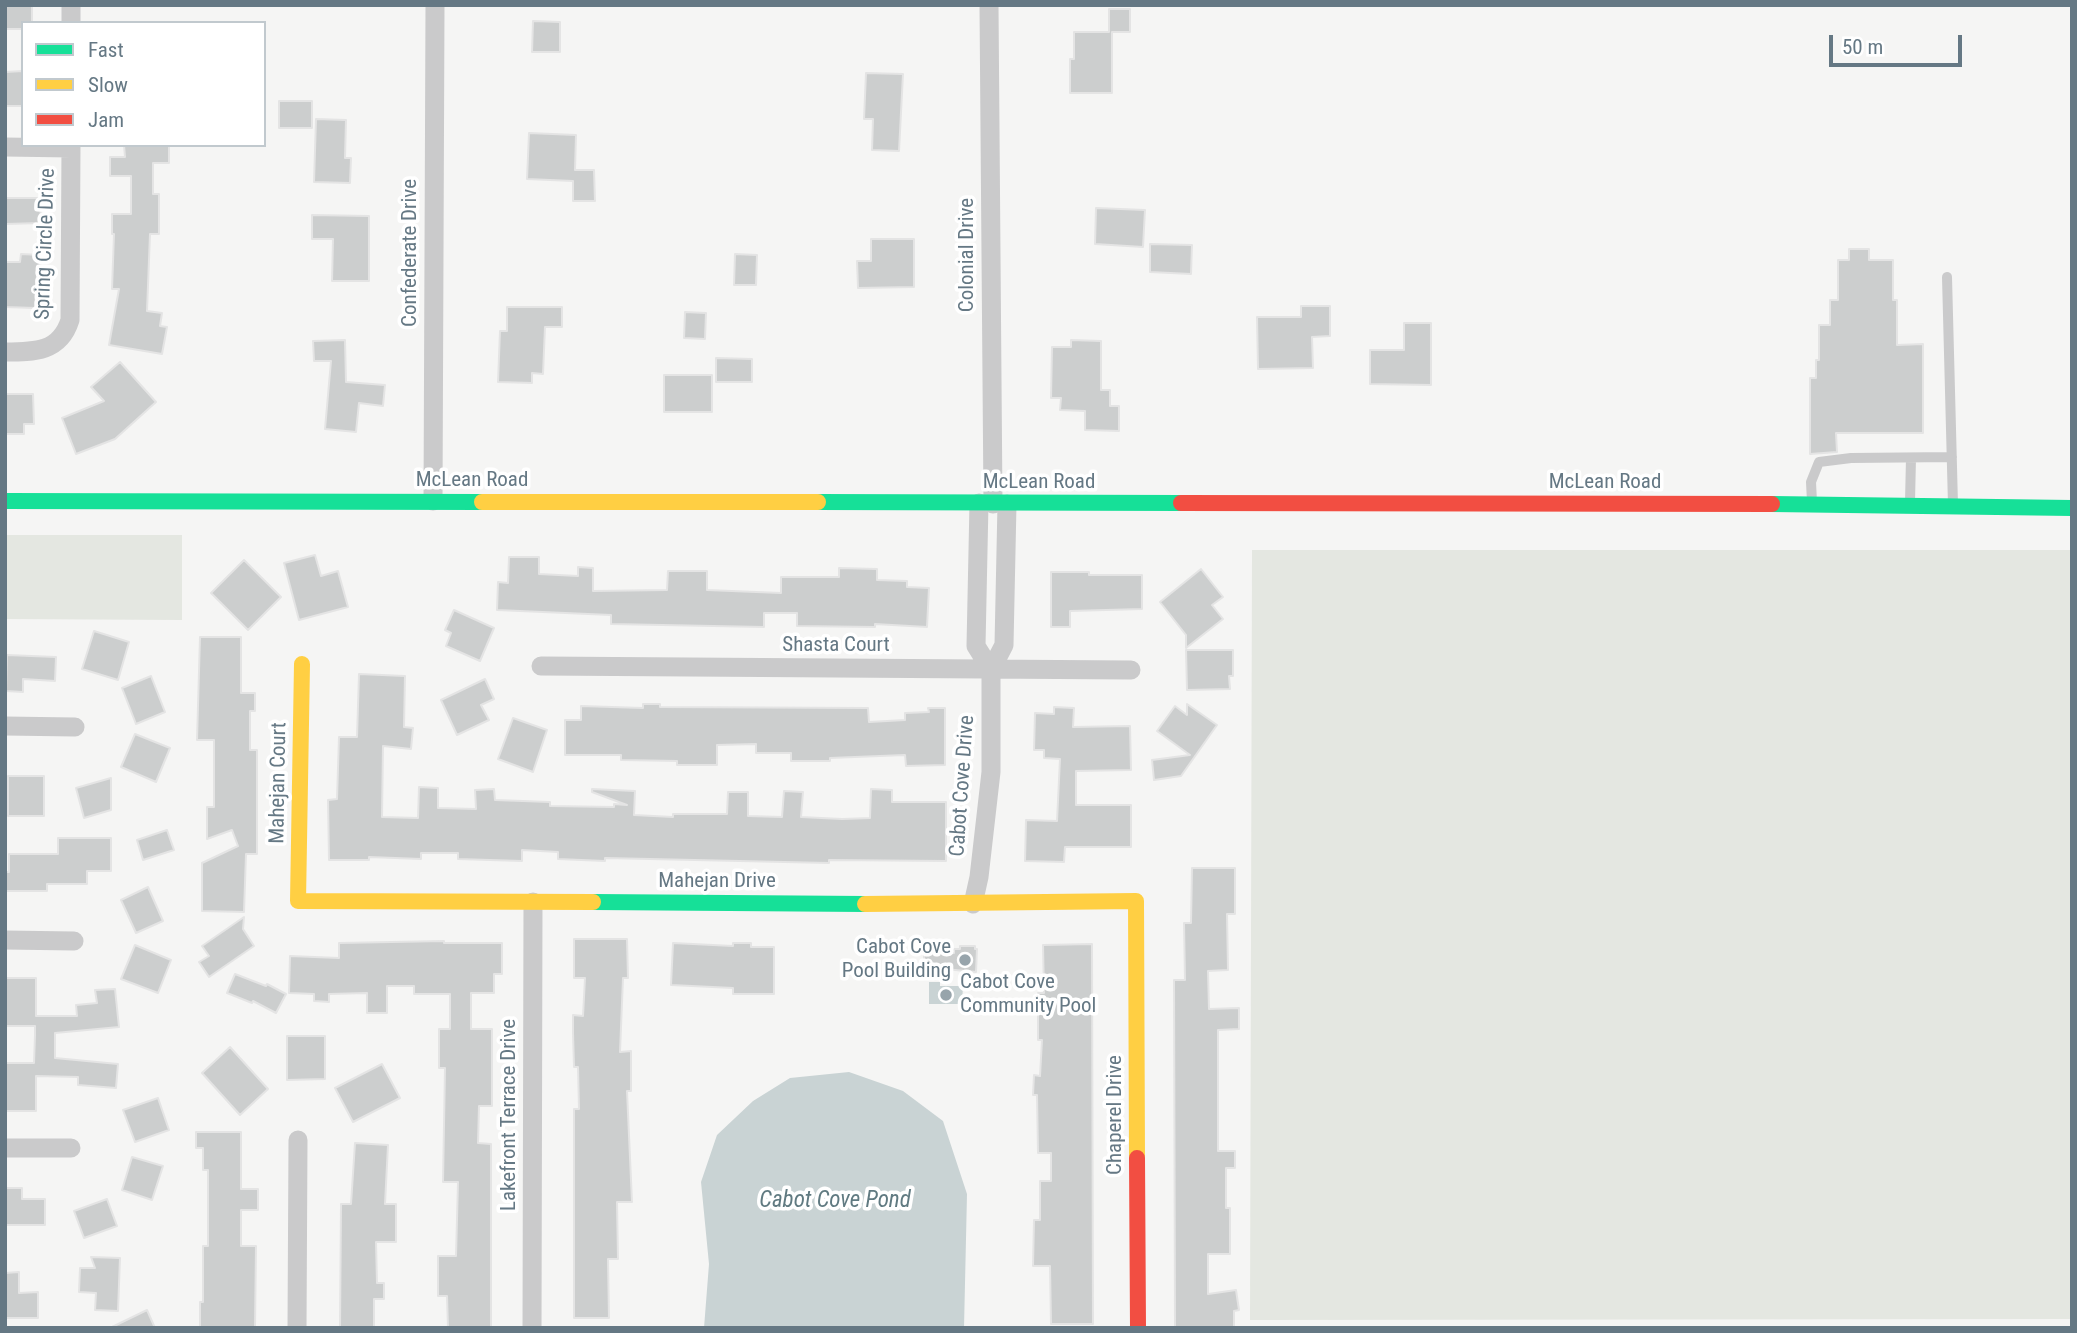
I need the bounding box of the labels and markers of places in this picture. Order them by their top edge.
place label: Cabot Cove Pool Building [842,935,951,985]
marker: Cabot Cove Pool Building [957,952,973,968]
place label: Cabot Cove Community Pool [960,970,1096,1020]
marker: Cabot Cove Community Pool [938,987,954,1003]

